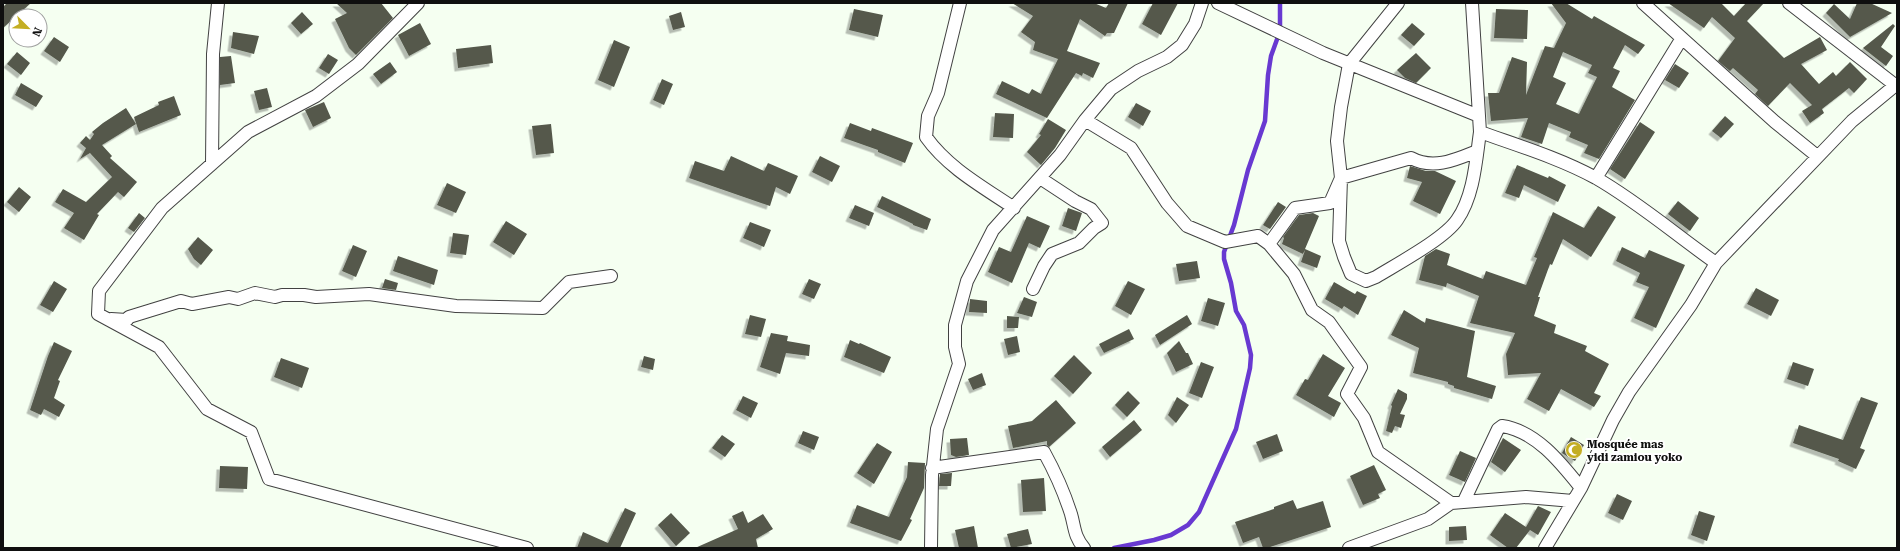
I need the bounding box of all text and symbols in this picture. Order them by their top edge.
north arrow [8,8,48,48]
text: N [29,25,44,39]
place label: Mosquée mas yidi zamiou yoko [1587,438,1682,464]
mosque icon: Mosquée mas yidi zamiou yoko [1564,440,1584,460]

